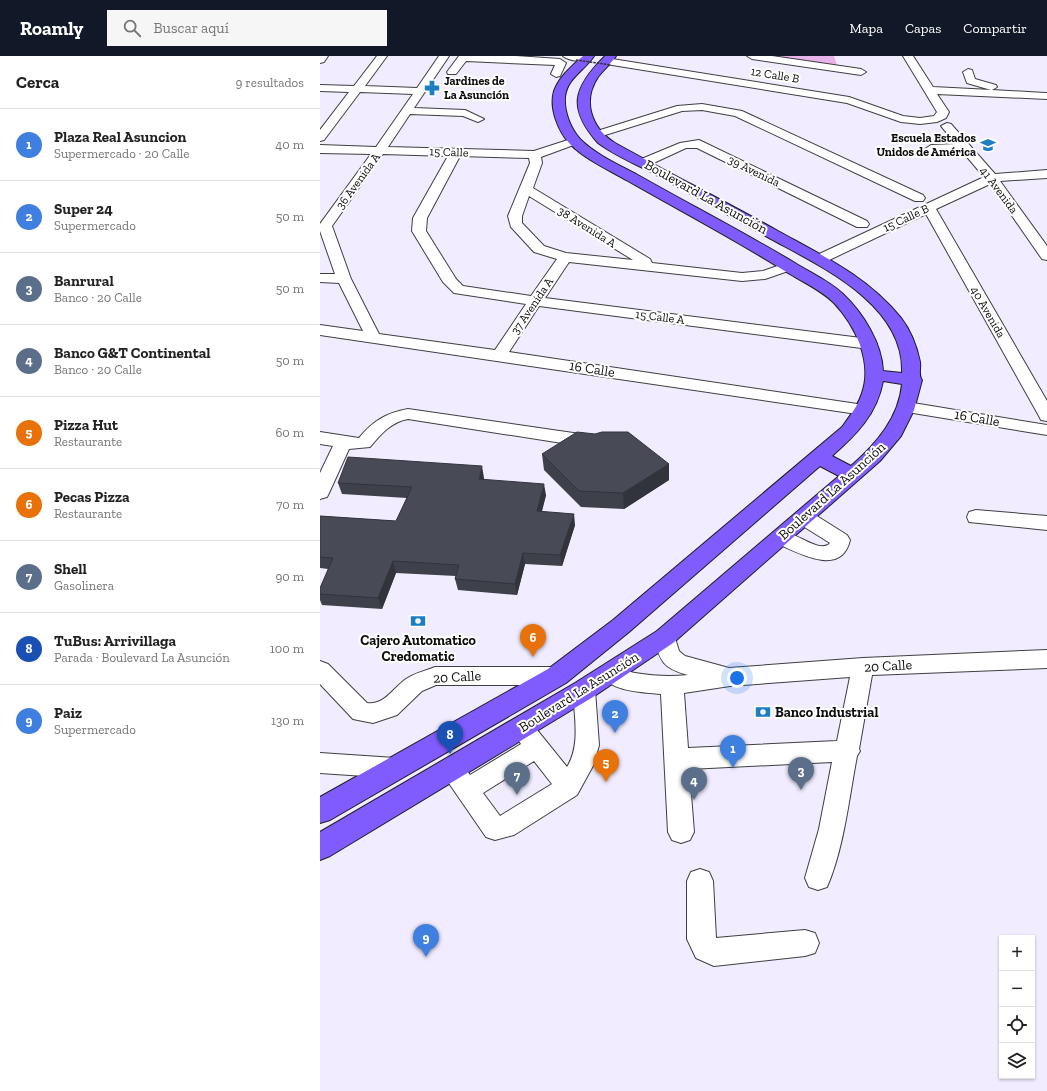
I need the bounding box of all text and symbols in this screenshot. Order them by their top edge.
search box [107,10,387,46]
text: Roamly [20,17,83,40]
icon: search [121,17,143,39]
text: Buscar aquí [153,19,229,37]
text: Mapa [850,20,883,37]
text: Capas [905,20,941,37]
text: Compartir [963,20,1027,37]
street label: 12 Calle B [750,64,800,86]
text: Cerca [16,72,59,92]
place label: Jardines de La Asunción [444,74,509,102]
text: 9 resultados [236,75,304,90]
pharmacy icon: Jardines de La Asunción [423,79,441,97]
text: Plaza Real Asuncion [54,128,187,146]
place label: Escuela Estados Unidos de América [876,131,976,159]
school or university icon: Escuela Estados Unidos de América [979,136,997,154]
text: 1 [26,137,32,152]
text: 40 m [275,137,304,152]
street label: 15 Calle [429,144,469,160]
text: Supermercado · 20 Calle [54,146,189,161]
street label: 36 Avenida A [333,150,383,212]
street label: 39 Avenida [726,152,782,190]
street label: Boulevard La Asunción [642,156,770,238]
street label: 41 Avenida [977,164,1021,216]
text: Super 24 [54,200,113,218]
street label: 15 Calle B [881,201,931,235]
street label: 38 Avenida A [555,204,619,251]
text: 2 [26,209,32,224]
text: 50 m [276,209,304,224]
text: Supermercado [54,218,136,233]
text: Banrural [54,272,114,290]
street label: 37 Avenida A [508,275,556,337]
text: 3 [26,281,32,296]
text: 50 m [276,281,304,296]
street label: 40 Avenida [968,284,1008,340]
text: Banco · 20 Calle [54,290,142,305]
street label: 15 Calle A [635,307,685,327]
text: Banco G&T Continental [54,344,211,362]
text: 4 [25,353,33,368]
text: 50 m [276,353,304,368]
street label: 16 Calle [568,357,616,381]
text: Banco · 20 Calle [54,362,142,377]
street label: 16 Calle [953,406,1001,430]
text: Pizza Hut [54,416,118,434]
text: 5 [26,425,32,440]
text: 60 m [275,425,304,440]
text: Restaurante [54,434,122,449]
street label: Boulevard La Asunción [775,439,889,543]
text: Pecas Pizza [54,488,130,506]
text: 6 [26,497,32,512]
text: 70 m [276,497,304,512]
text: Restaurante [54,506,122,521]
text: Shell [54,560,87,578]
text: 7 [26,569,32,584]
text: 90 m [275,569,304,584]
text: Gasolinera [54,578,114,593]
bank icon: Cajero Automatico Credomatic [409,612,427,630]
pin: 6 [520,624,546,657]
text: TuBus: Arrivillaga [54,632,176,650]
place label: Cajero Automatico Credomatic [360,632,477,665]
text: 8 [25,641,33,656]
text: 100 m [270,641,304,656]
street label: Boulevard La Asunción [516,648,642,736]
text: Parada · Boulevard La Asunción [54,650,230,665]
street label: 20 Calle [863,656,913,676]
street label: 20 Calle [432,667,482,687]
your location [727,668,747,688]
pin: 2 [602,700,628,733]
bank icon: Banco Industrial [754,703,772,721]
text: Paiz [54,704,82,722]
place label: Banco Industrial [775,704,878,721]
text: 9 [26,713,32,728]
text: 130 m [271,713,304,728]
pin: 8 [437,721,463,754]
text: Supermercado [54,722,136,737]
pin: 1 [720,735,746,768]
pin: 5 [593,749,619,782]
pin: 3 [788,757,814,790]
pin: 7 [504,762,530,795]
pin: 4 [681,767,707,800]
pin: 9 [413,924,439,957]
map controls [999,935,1035,1079]
button: + [999,935,1035,971]
button: − [999,971,1035,1007]
button: locate [999,1007,1035,1043]
button: layers [999,1043,1035,1079]

